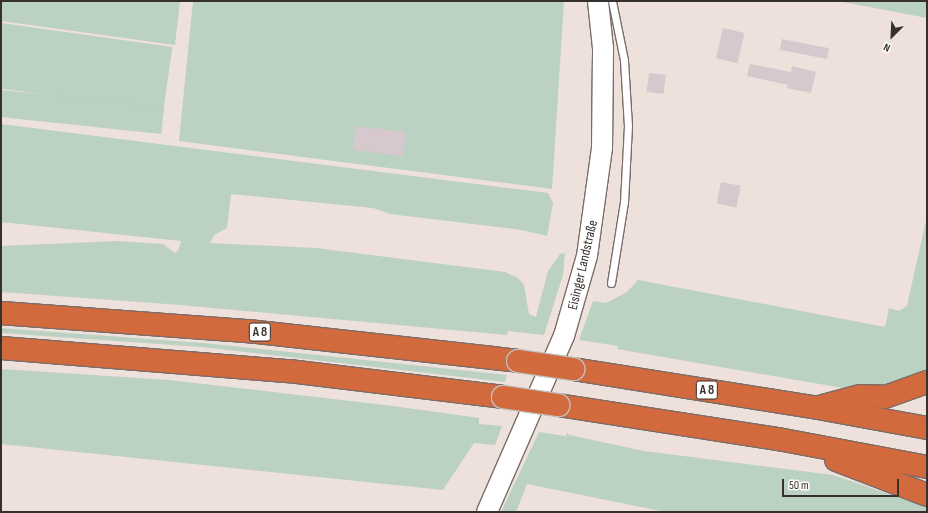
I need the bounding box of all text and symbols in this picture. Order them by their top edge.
north arrow [872,16,912,56]
text: N [882,40,892,55]
street label: Eisinger Landstraße [564,218,602,312]
road number: A 8 [248,321,272,343]
road number: A 8 [695,379,719,401]
scale bar [784,471,901,497]
text: 50 m [789,478,809,493]

